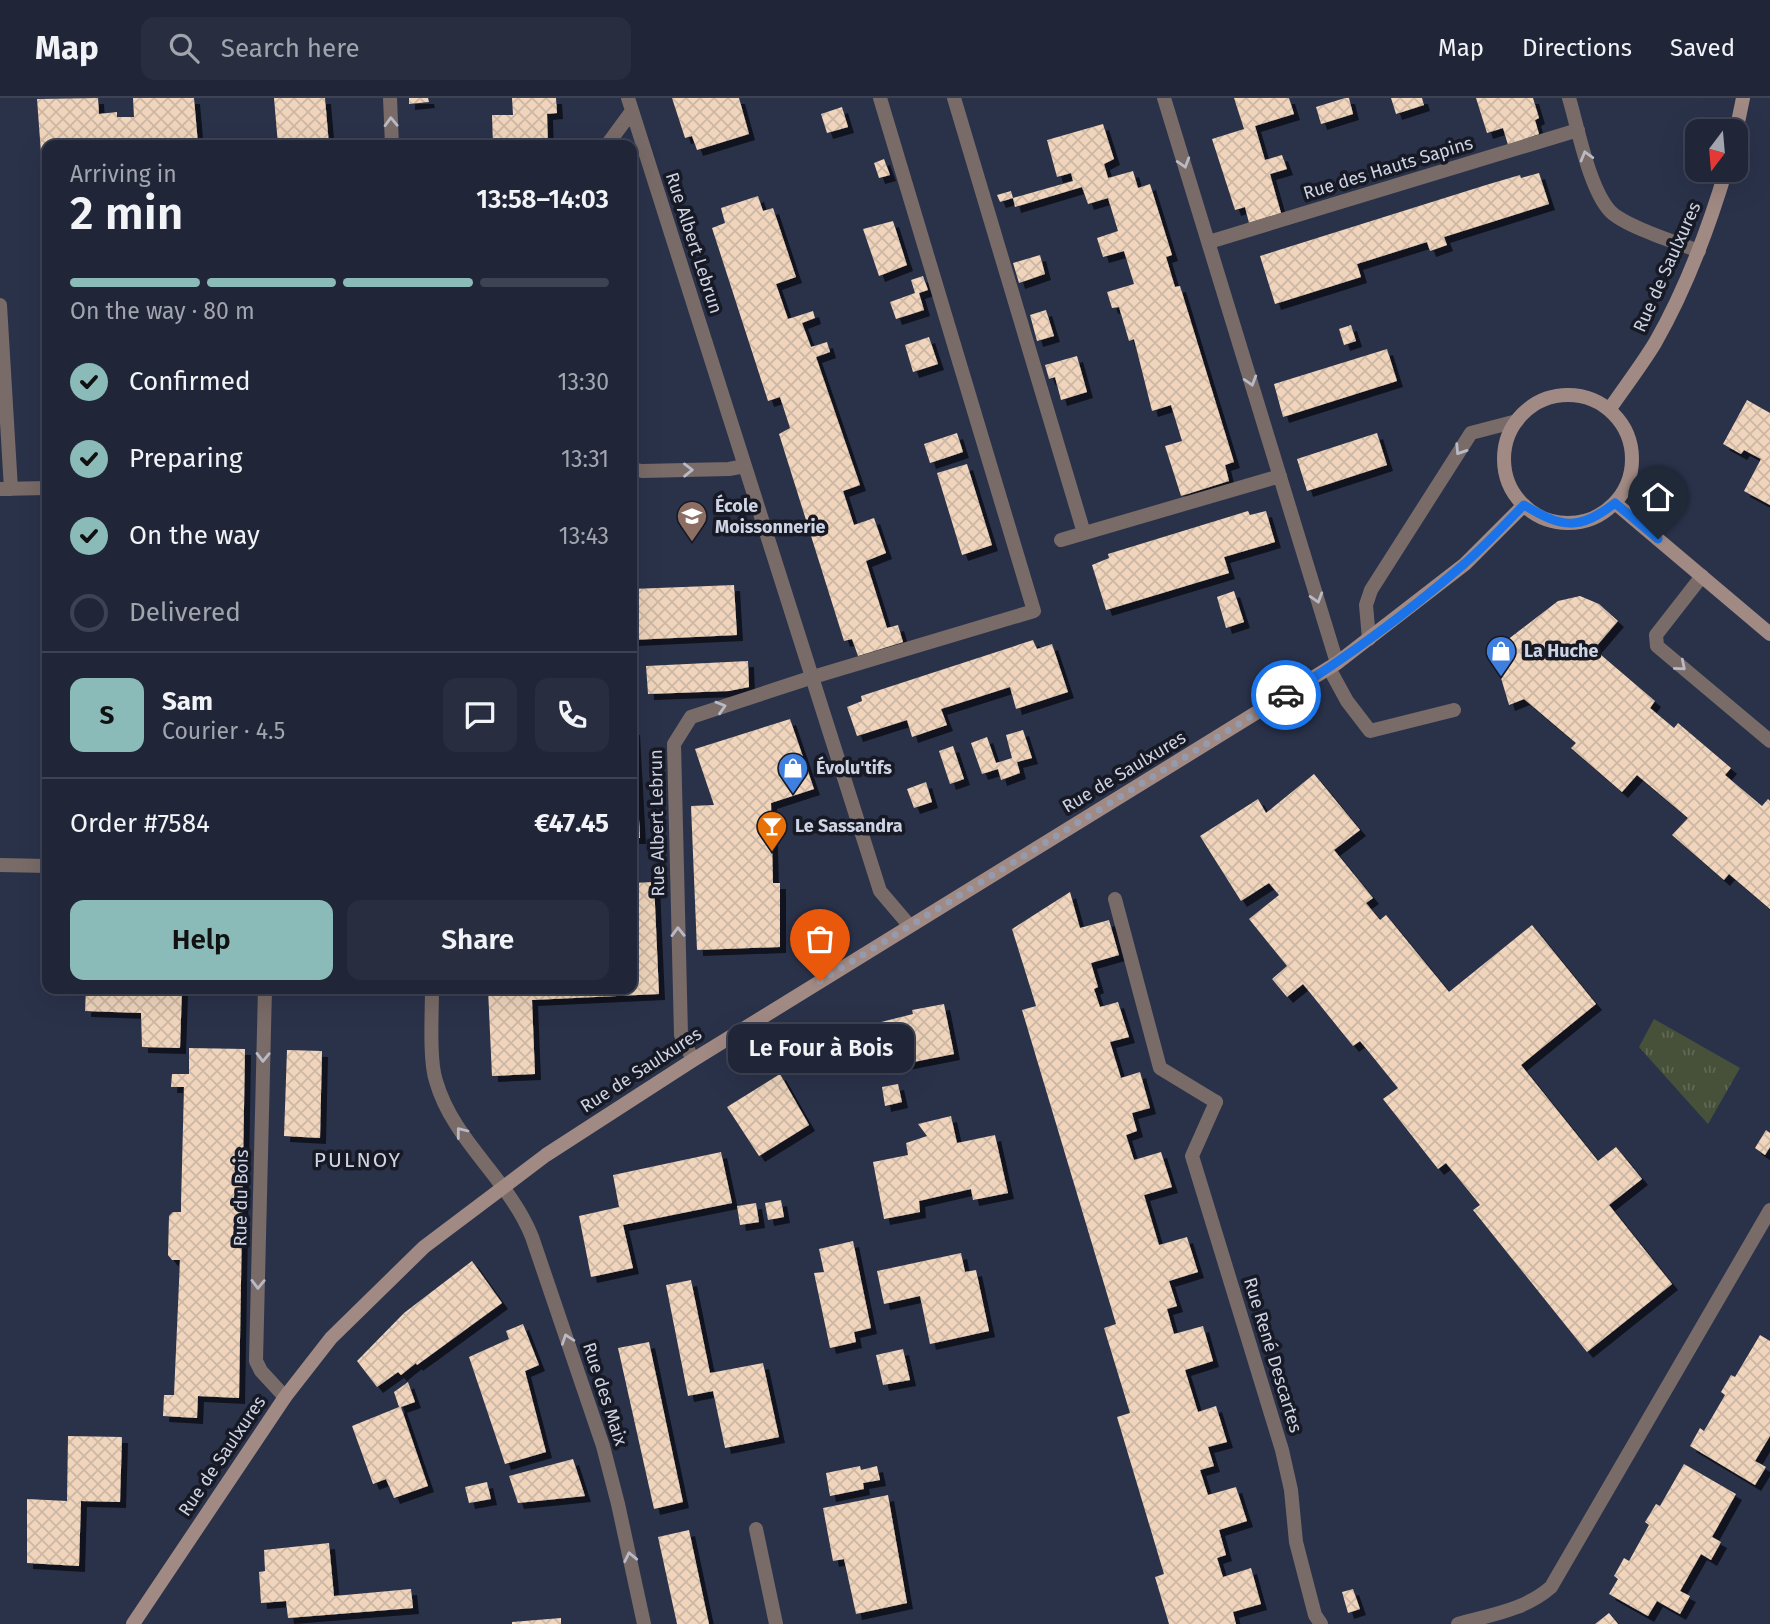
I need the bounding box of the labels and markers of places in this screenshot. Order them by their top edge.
pin [1628,467,1688,539]
place label: École Moissonnerie [715,494,826,538]
school or university icon: École Moissonnerie [675,499,709,543]
shop icon: La Huche [1484,634,1518,678]
place label: La Huche [1524,640,1598,662]
shop icon: Évolu'tifs [776,751,810,795]
place label: Évolu'tifs [816,756,892,779]
bar icon: Le Sassandra [755,809,789,853]
place label: Le Sassandra [795,815,903,837]
pin [790,909,850,981]
callout: Le Four à Bois [727,1023,913,1072]

